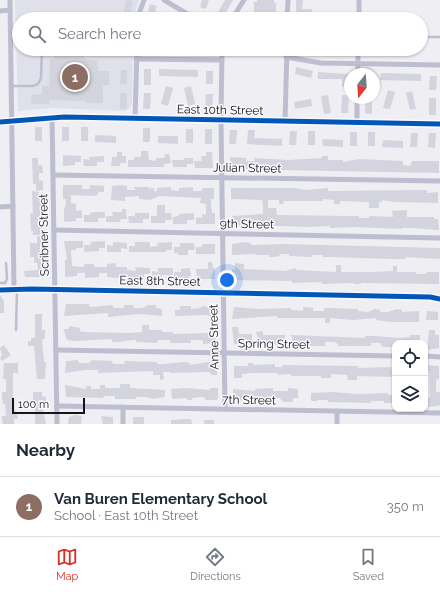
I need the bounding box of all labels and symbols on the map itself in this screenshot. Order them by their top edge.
pin: 1 [62,62,88,92]
north arrow [344,68,380,104]
street label: East 10th Street [177,102,263,118]
street label: Julian Street [213,160,281,176]
street label: Scribner Street [36,194,52,276]
street label: 9th Street [220,217,274,231]
your location [217,270,237,290]
street label: East 8th Street [119,273,201,289]
street label: Anne Street [206,304,222,370]
street label: Spring Street [238,336,310,352]
street label: 7th Street [222,393,276,407]
scale bar [12,396,85,415]

